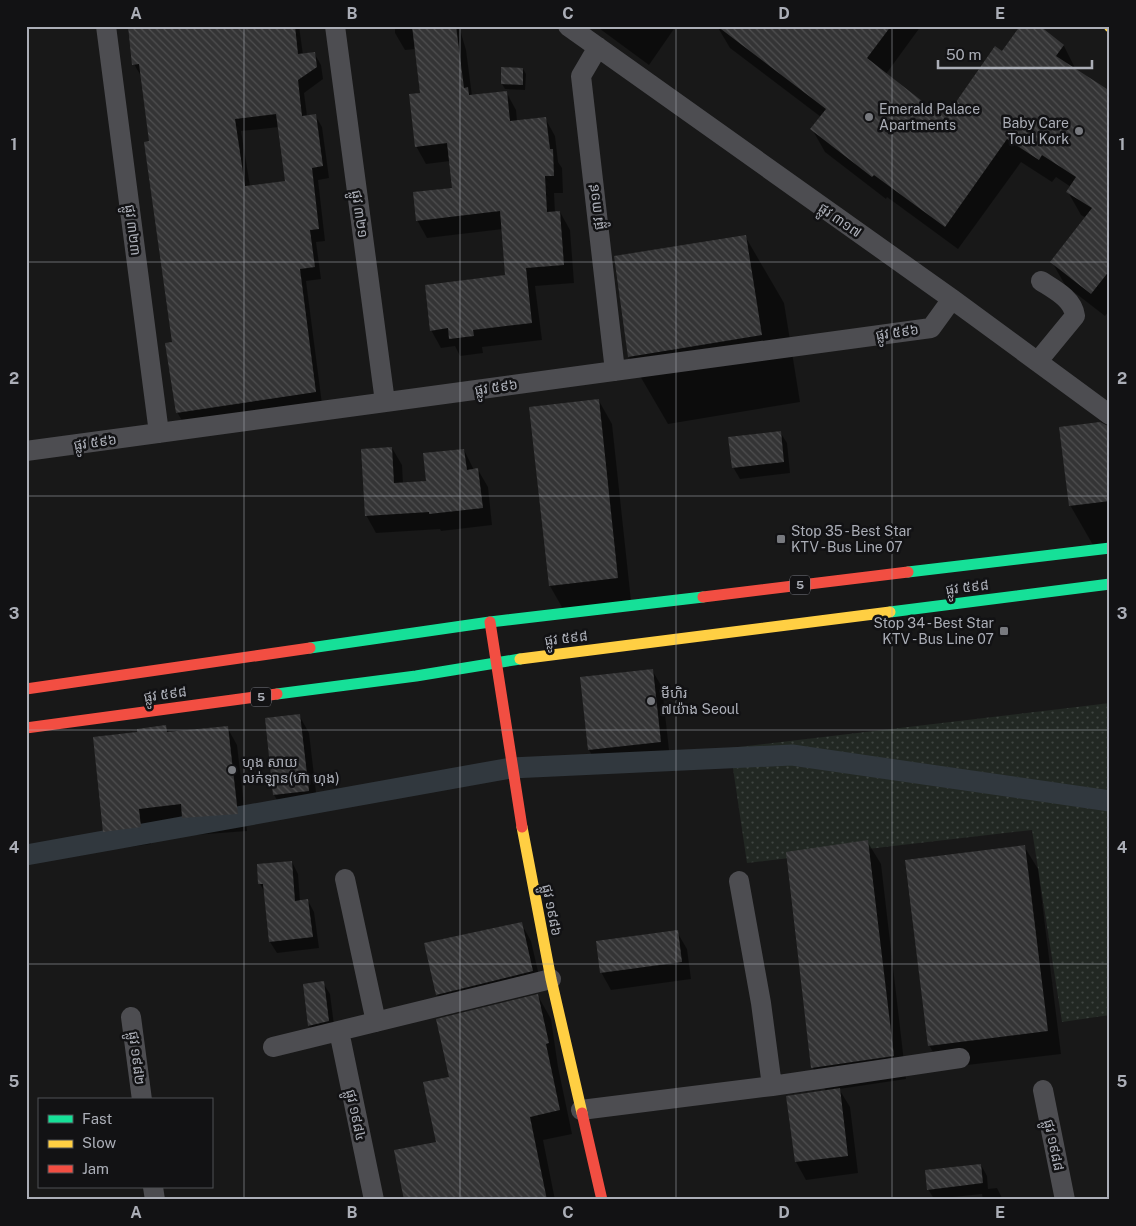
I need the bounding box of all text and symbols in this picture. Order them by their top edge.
text: A [130,4,142,23]
text: B [347,4,358,23]
text: C [562,4,574,23]
text: D [778,4,790,23]
text: E [995,4,1005,23]
scale bar [938,38,1092,70]
text: 50 m [946,46,981,63]
place label: Emerald Palace Apartments [879,101,980,133]
marker: Emerald Palace Apartments [863,111,875,123]
place label: Baby Care Toul Kork [1002,115,1069,147]
marker: Baby Care Toul Kork [1073,125,1085,137]
text: 1 [11,135,17,154]
text: 1 [1119,135,1125,154]
street label: ផ្លូវ ៣១៩ [585,182,611,231]
street label: ផ្លូវ ៣២១ [345,189,371,240]
street label: ផ្លូវ ៣១៧ [813,199,865,244]
street label: ផ្លូវ ៣២៣ [118,203,144,257]
street label: ផ្លូវ ៥៩៦ [874,321,920,347]
text: 2 [9,369,19,388]
text: 2 [1117,369,1127,388]
street label: ផ្លូវ ៥៩៦ [473,376,519,402]
street label: ផ្លូវ ៥៩៦ [72,431,118,457]
place label: Stop 35 - Best Star KTV - Bus Line 07 [791,523,912,555]
marker: Stop 35 - Best Star KTV - Bus Line 07 [775,533,787,545]
road number: 5 [790,576,810,594]
street label: ផ្លូវ ៥៩៨ [944,576,990,602]
text: 3 [9,604,19,623]
text: 3 [1117,604,1127,623]
place label: Stop 34 - Best Star KTV - Bus Line 07 [873,615,994,647]
marker: Stop 34 - Best Star KTV - Bus Line 07 [998,625,1010,637]
street label: ផ្លូវ ៥៩៨ [543,627,589,653]
street label: ផ្លូវ ៥៩៨ [142,683,188,709]
place label: មីហិរ ៧យ៉ាង Seoul [661,685,739,717]
road number: 5 [251,688,271,706]
marker: មីហិរ ៧យ៉ាង Seoul [645,695,657,707]
place label: ហុង សាយ លក់ឡាន(ហ៊ា ហុង) [242,754,340,787]
marker: ហុង សាយ លក់ឡាន(ហ៊ា ហុង) [226,764,238,776]
text: 4 [9,838,20,857]
text: 4 [1117,838,1128,857]
street label: ផ្លូវ ១៩៨៦ [535,883,565,938]
street label: ផ្លូវ ១៩៨២ [122,1030,148,1086]
text: 5 [9,1072,20,1091]
text: 5 [1117,1072,1128,1091]
street label: ផ្លូវ ១៩៨៤ [339,1088,369,1143]
legend [38,1098,212,1188]
text: Fast [82,1110,112,1127]
street label: ផ្លូវ ១៩៨៨ [1037,1118,1067,1173]
text: Slow [82,1134,117,1151]
text: Jam [82,1160,109,1177]
text: A [130,1203,142,1222]
text: B [347,1203,358,1222]
text: C [562,1203,574,1222]
text: D [778,1203,790,1222]
text: E [995,1203,1005,1222]

